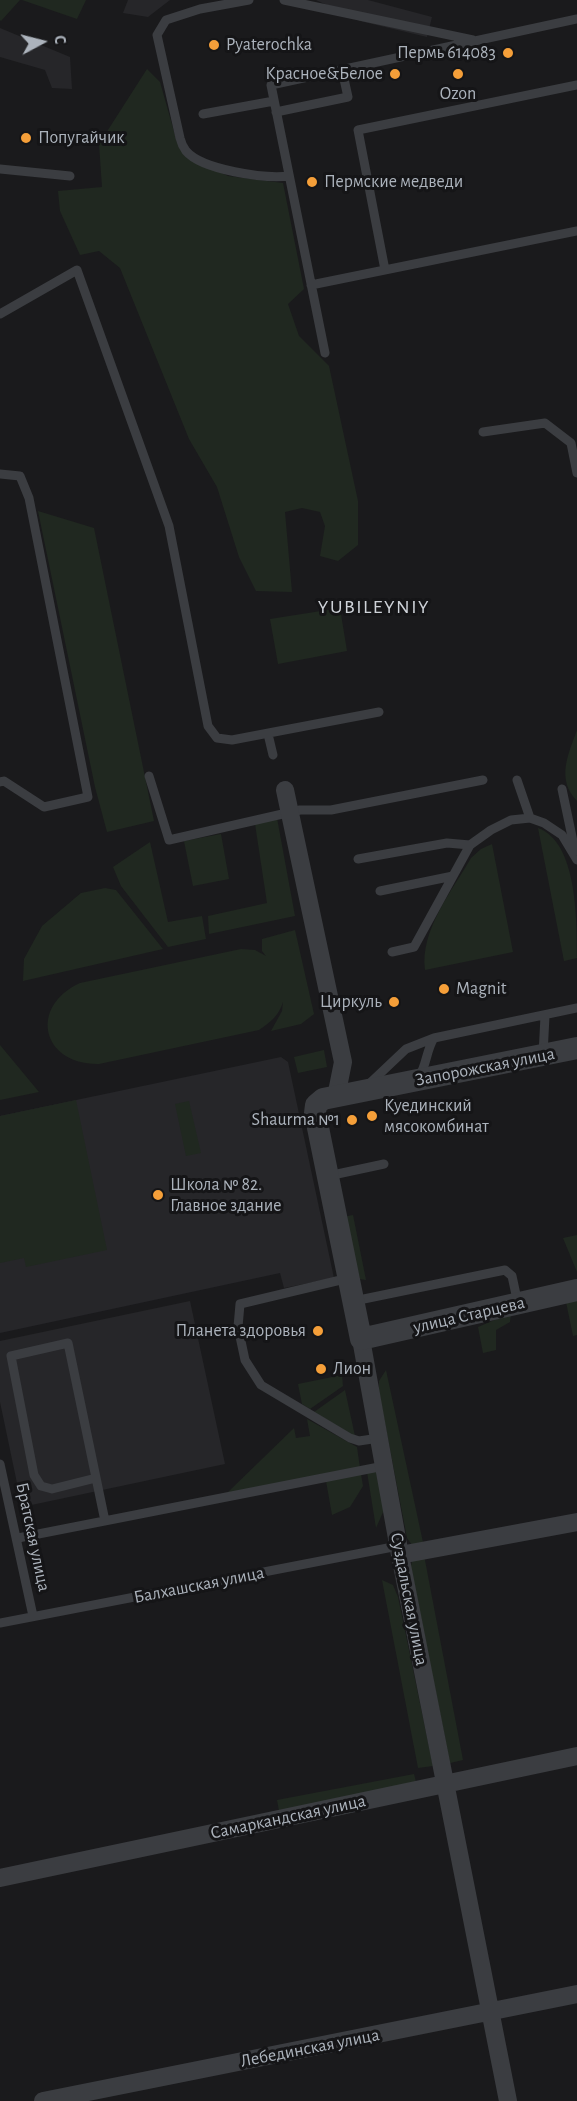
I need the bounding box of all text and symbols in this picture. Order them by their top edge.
north arrow [12,12,72,72]
text: С [51,34,68,45]
place label: Pyaterochka [226,34,312,56]
marker: Pyaterochka [207,38,221,52]
place label: Пермь 614083 [397,42,496,64]
marker: Пермь 614083 [501,46,515,60]
place label: Красное&Белое [265,63,383,85]
marker: Красное&Белое [388,67,402,81]
marker: Ozon [451,67,465,81]
place label: Ozon [440,83,476,105]
place label: Попугайчик [38,127,125,149]
marker: Попугайчик [19,131,33,145]
place label: Пермские медведи [324,171,463,193]
marker: Пермские медведи [305,175,319,189]
district label: YUBILEYNIY [318,595,430,619]
place label: Magnit [456,978,506,1000]
marker: Magnit [437,982,451,996]
place label: Циркуль [320,991,382,1013]
marker: Циркуль [387,995,401,1009]
street label: Запорожская улица [413,1043,557,1091]
place label: Куединский мясокомбинат [384,1095,489,1138]
place label: Shaurma №1 [252,1109,340,1131]
marker: Куединский мясокомбинат [365,1109,379,1123]
marker: Shaurma №1 [345,1113,359,1127]
place label: Школа № 82. Главное здание [170,1174,282,1216]
marker: Школа № 82. Главное здание [151,1188,165,1202]
street label: улица Старцева [411,1292,527,1338]
place label: Планета здоровья [175,1320,306,1342]
marker: Планета здоровья [311,1324,325,1338]
place label: Лион [333,1358,371,1380]
marker: Лион [314,1362,328,1376]
street label: Братская улица [11,1480,55,1594]
street label: Суздальская улица [385,1531,433,1667]
street label: Балхашская улица [132,1562,266,1608]
street label: Самаркандская улица [208,1790,368,1844]
street label: Лебединская улица [239,2024,381,2072]

